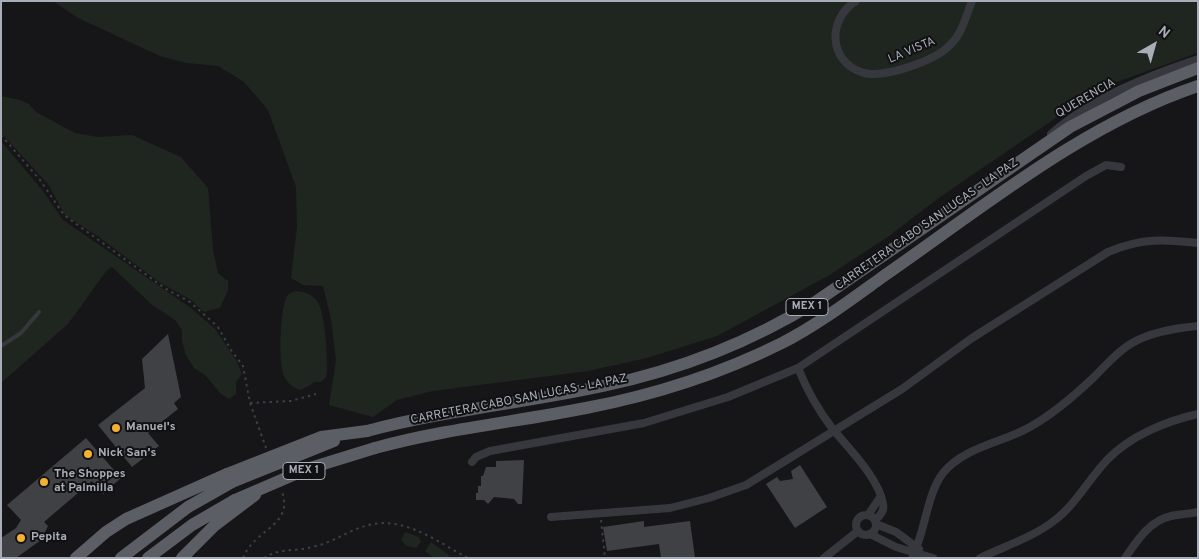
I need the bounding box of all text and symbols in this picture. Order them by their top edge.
north arrow [1129,20,1179,70]
text: N [1154,23,1173,43]
street label: LA VISTA [886,35,938,67]
street label: QUERENCIA [1054,76,1118,122]
street label: CARRETERA CABO SAN LUCAS - LA PAZ [833,156,1021,294]
road number: MEX 1 [786,298,828,316]
street label: CARRETERA CABO SAN LUCAS - LA PAZ [410,372,628,428]
place label: Manuel's [126,421,176,435]
marker: Manuel's [110,422,122,434]
place label: Nick San's [98,447,156,461]
marker: Nick San's [82,448,94,460]
road number: MEX 1 [283,462,325,480]
place label: The Shoppes at Palmilla [54,468,126,496]
marker: The Shoppes at Palmilla [38,476,50,488]
place label: Pepita [31,531,67,545]
marker: Pepita [15,532,27,544]

